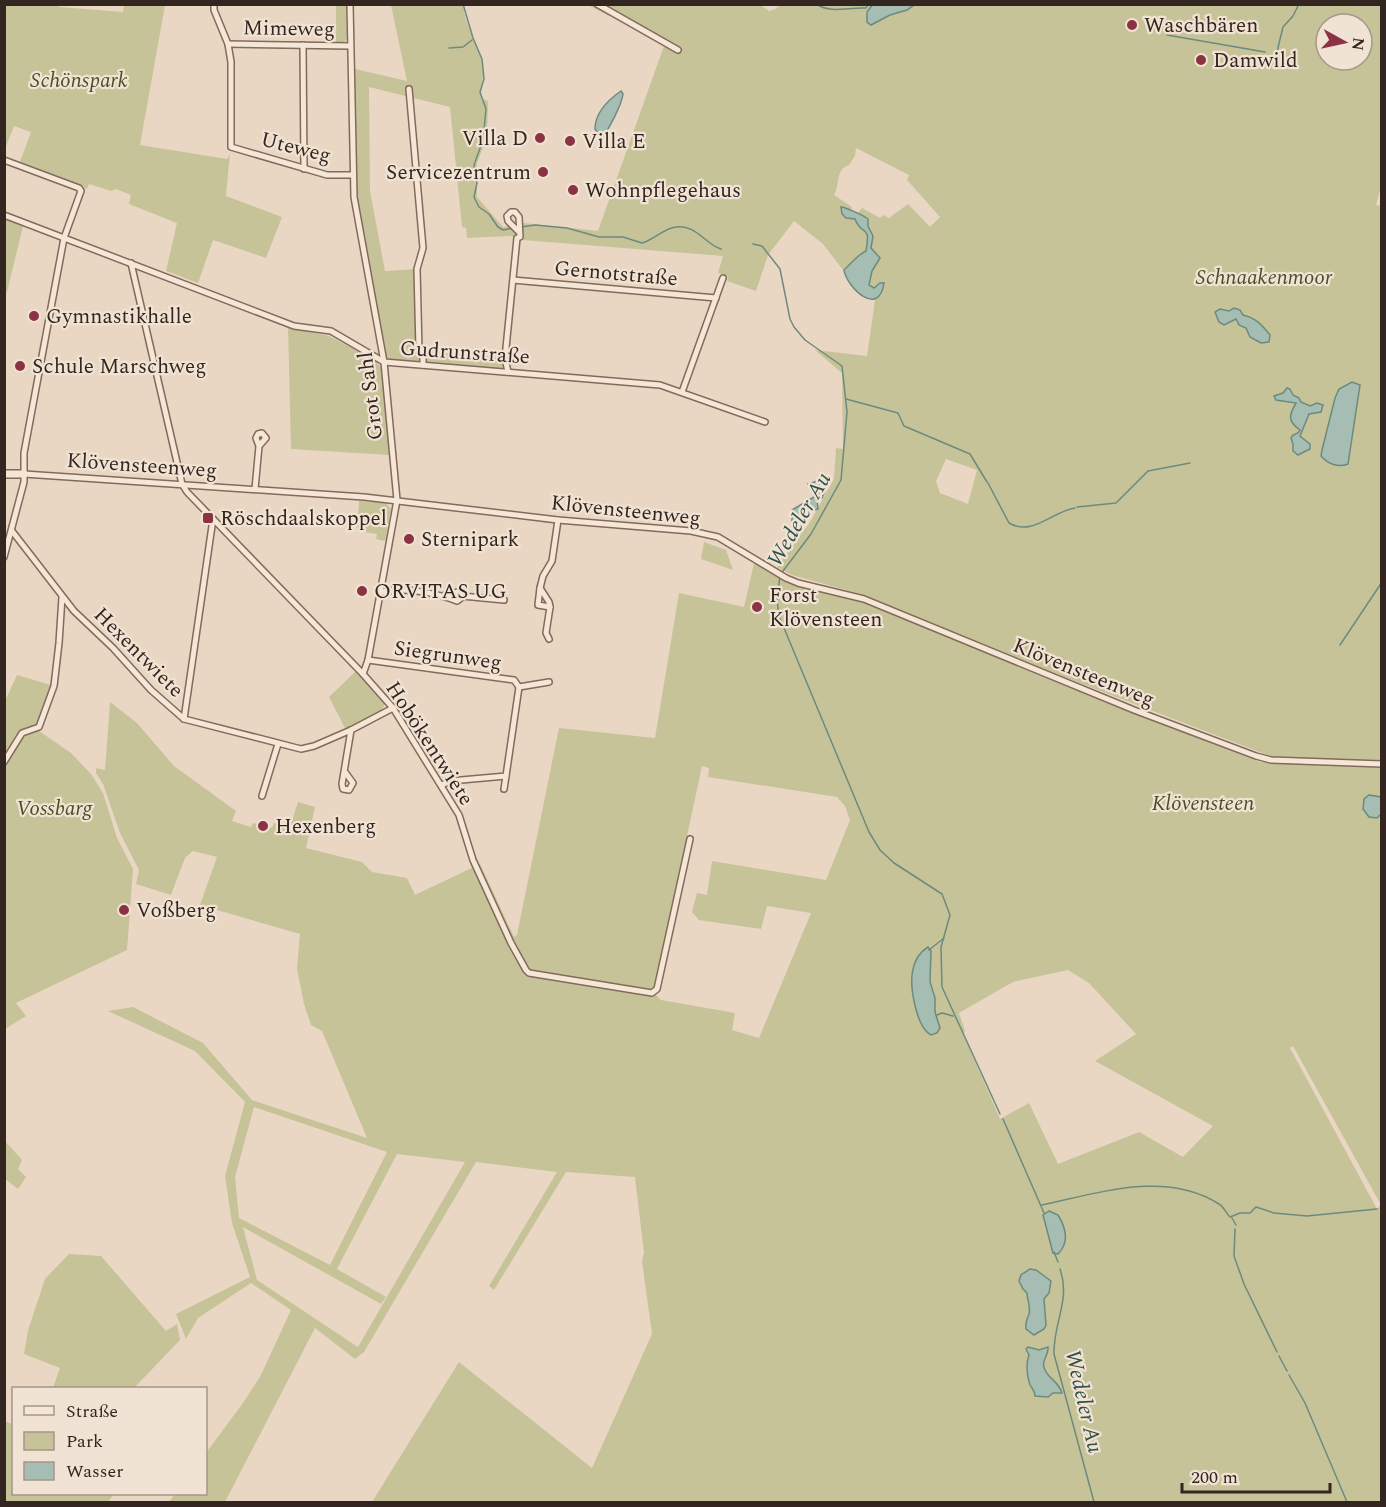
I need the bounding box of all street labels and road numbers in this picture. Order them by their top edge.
street label: Mimeweg [243,12,335,46]
street label: Uteweg [257,124,334,172]
street label: Gernotstraße [553,253,679,295]
street label: Gudrunstraße [399,332,531,373]
street label: Grot Sahl [350,350,392,442]
street label: Klövensteenweg [66,445,218,487]
street label: Klövensteenweg [549,487,703,535]
street label: Hexentwiete [86,600,191,705]
street label: Klövensteenweg [1008,630,1160,716]
street label: Siegrunweg [392,633,504,679]
street label: Hobökentwiete [377,675,481,812]

